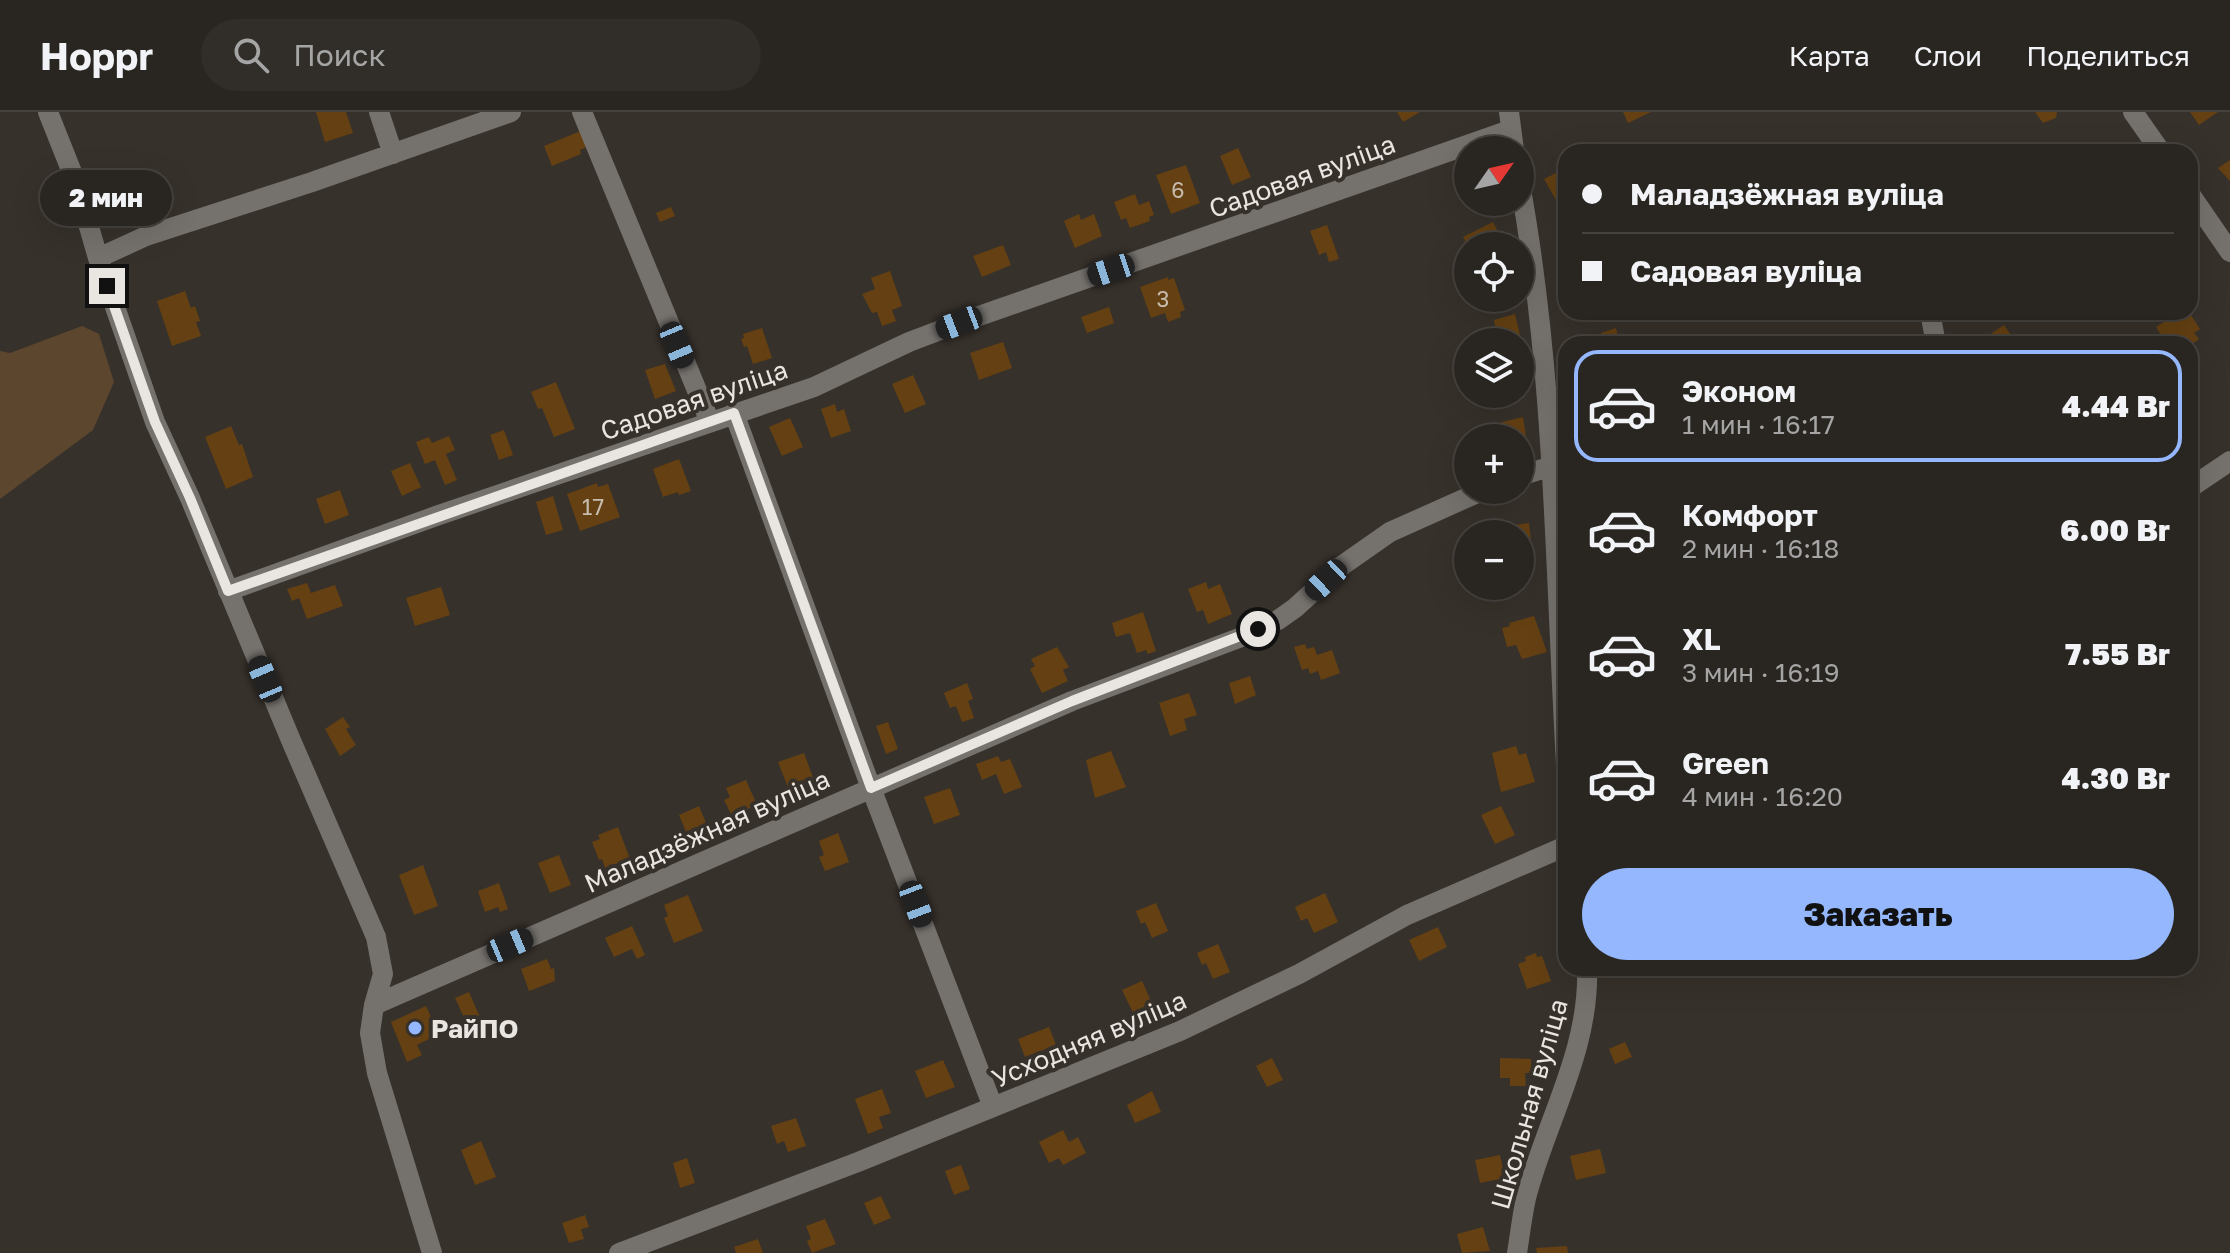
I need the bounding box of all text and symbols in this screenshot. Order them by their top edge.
search box [201,19,761,91]
text: Hoppr [40,33,153,78]
icon: search [229,33,273,77]
text: Поиск [293,37,386,73]
text: Карта [1789,39,1870,72]
text: Слои [1914,39,1982,72]
text: Поделиться [2026,39,2190,72]
street label: Садовая вуліца [1205,128,1399,224]
north arrow [1454,136,1534,216]
map controls [1454,136,1534,600]
callout: 2 мин [41,170,173,226]
house number: 6 [1171,176,1185,203]
text: Маладзёжная вуліца [1630,176,1944,212]
text: 2 мин [69,182,143,213]
button: locate [1454,232,1534,312]
car [1084,251,1138,289]
text: Садовая вуліца [1630,253,1862,289]
route end [89,268,125,304]
house number: 3 [1157,285,1169,312]
car [932,303,986,343]
car [657,318,697,372]
button: layers [1454,328,1534,408]
street label: Садовая вуліца [596,353,792,447]
icon: car [1586,370,1658,442]
text: Эконом [1682,373,1796,409]
text: 4.44 Br [2062,388,2170,424]
text: 1 мин · 16:17 [1682,409,1835,440]
button: + [1454,424,1534,504]
house number: 17 [582,493,604,520]
icon: car [1586,494,1658,566]
text: Комфорт [1682,497,1818,533]
text: 6.00 Br [2060,512,2170,548]
button: − [1454,520,1534,600]
text: 2 мин · 16:18 [1682,533,1839,564]
car [1300,555,1352,605]
route start [1240,611,1276,647]
icon: car [1586,618,1658,690]
text: XL [1682,621,1721,657]
text: 7.55 Br [2065,636,2170,672]
car [245,652,285,706]
text: 3 мин · 16:19 [1682,657,1839,688]
icon: car [1586,742,1658,814]
text: Green [1682,745,1769,781]
text: 4.30 Br [2061,760,2170,796]
street label: Маладзёжная вуліца [580,763,834,899]
text: 4 мин · 16:20 [1682,781,1843,812]
button: Заказать [1582,868,2174,960]
car [896,877,936,931]
car [483,925,537,965]
street label: Усходняя вуліца [987,984,1191,1094]
street label: Школьная вуліца [1484,995,1574,1213]
place label: РайПО [431,1013,519,1044]
marker: РайПО [406,1019,424,1037]

